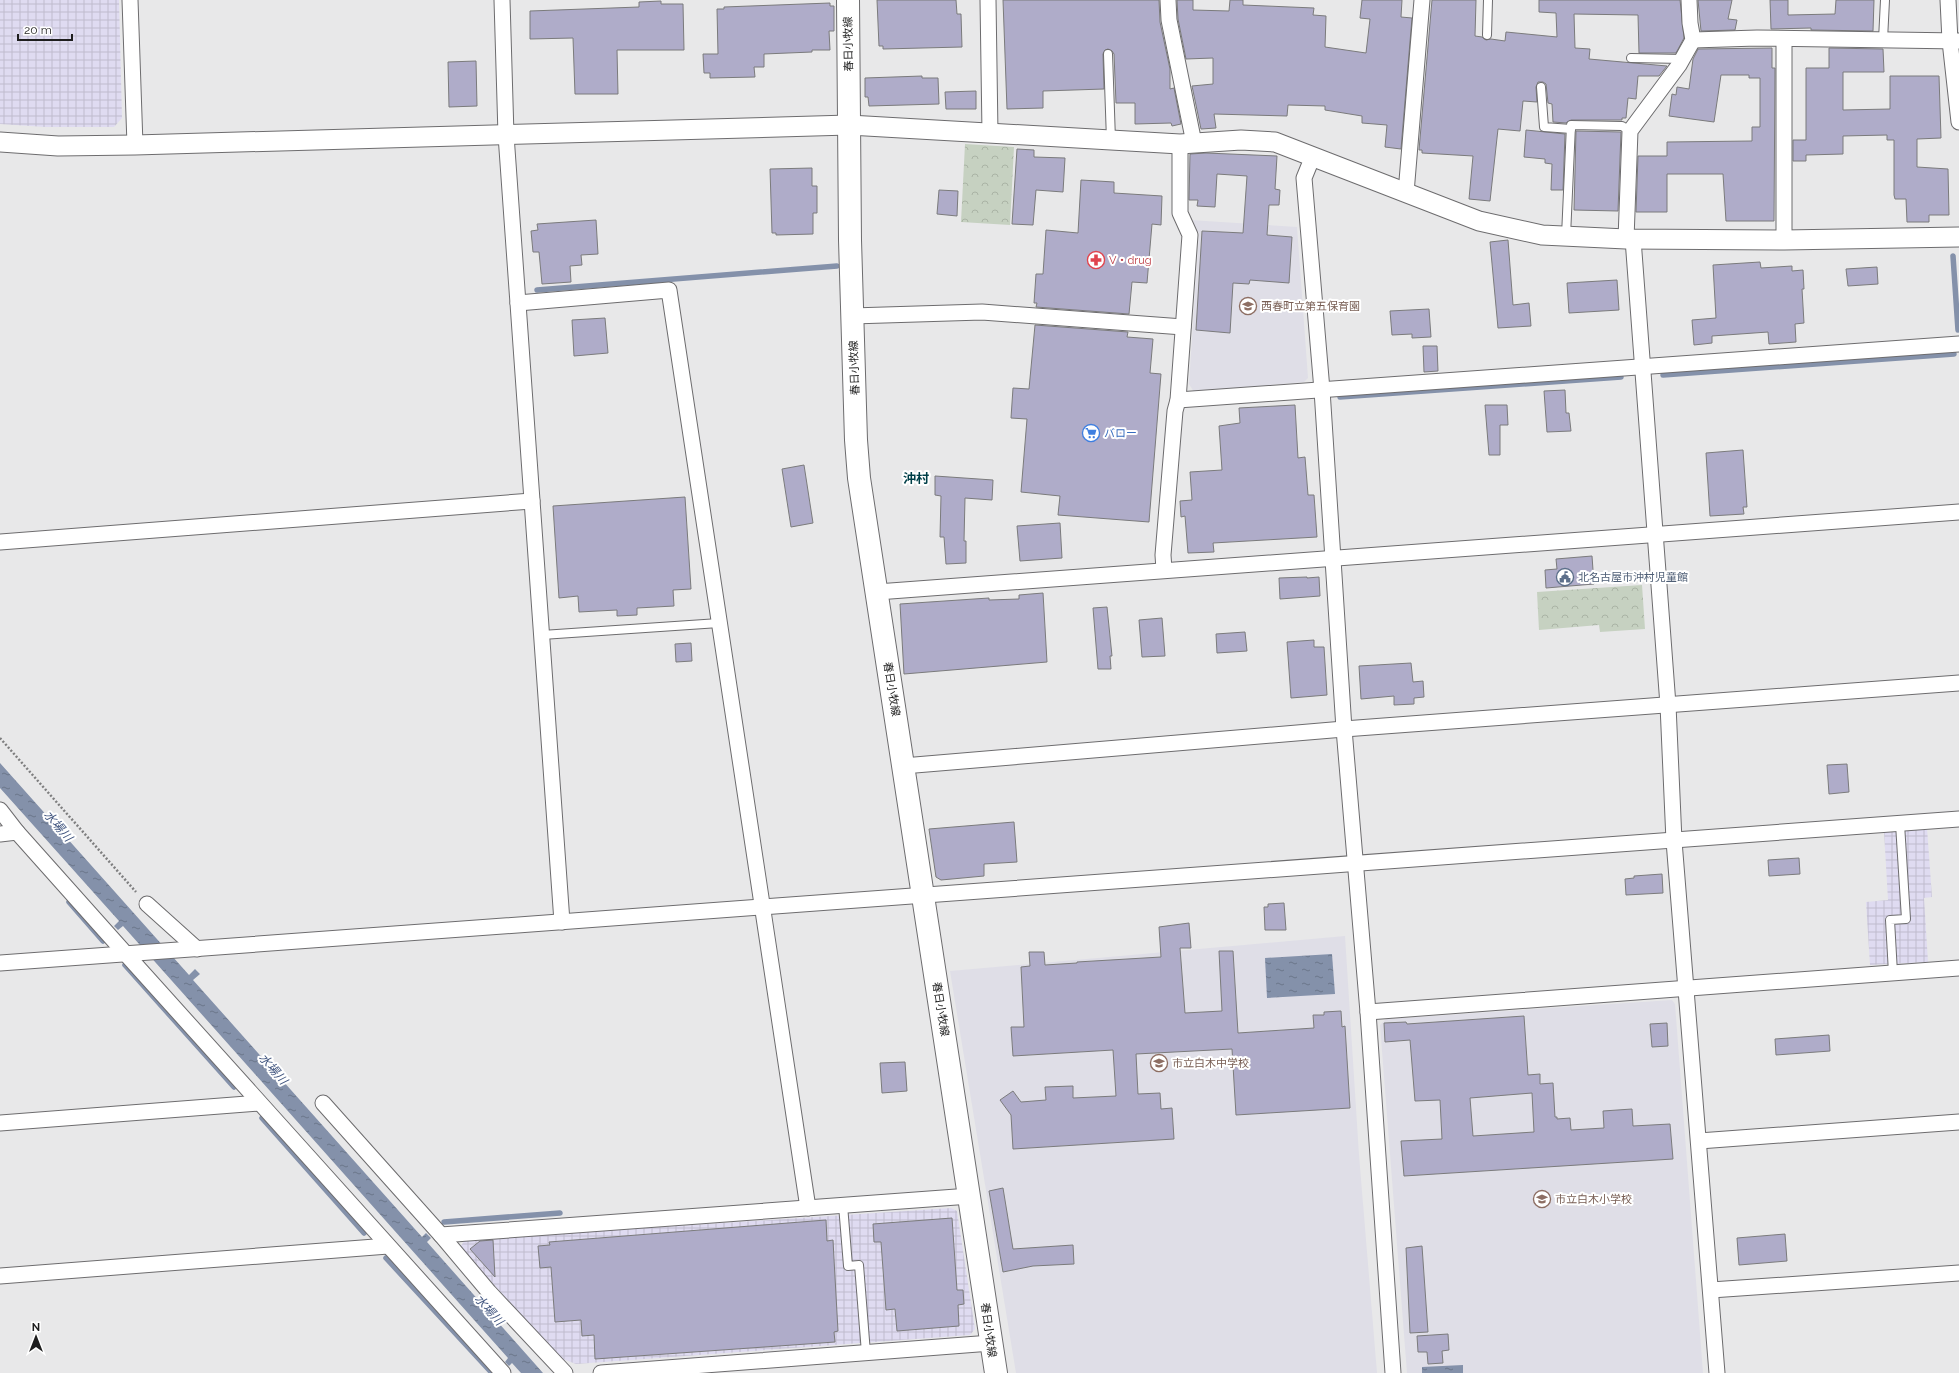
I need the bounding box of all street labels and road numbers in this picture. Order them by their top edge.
street label: 春日小牧線 [842,16,855,72]
street label: 春日小牧線 [847,340,862,396]
street label: 春日小牧線 [881,661,902,717]
street label: 春日小牧線 [930,981,951,1037]
street label: 春日小牧線 [978,1302,999,1358]

